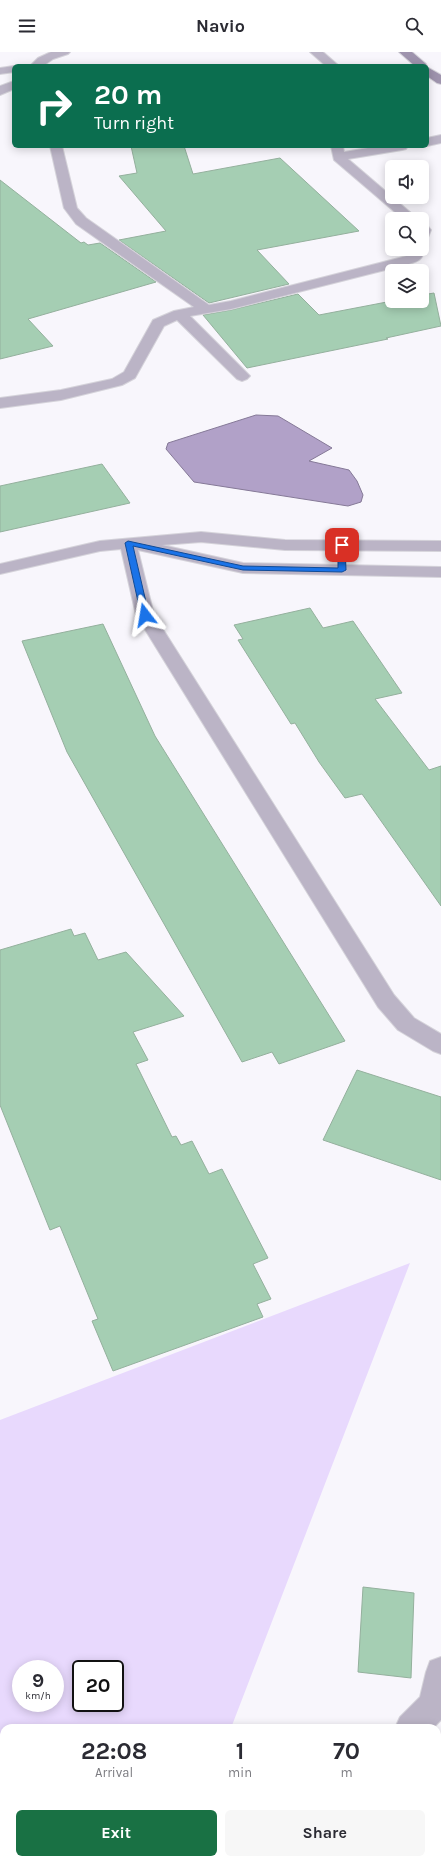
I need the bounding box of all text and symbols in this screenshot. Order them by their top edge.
icon: menu [16,15,38,37]
text: Navio [196,15,245,37]
icon: search [403,15,425,37]
text: 20 m [94,78,162,111]
icon: right [28,80,80,132]
text: Turn right [94,112,174,134]
map controls [385,160,429,308]
button: sound [385,160,429,204]
button: search [385,212,429,256]
button: layers [385,264,429,308]
pin [325,528,359,562]
icon: arrive [331,534,353,556]
position arrow [124,594,166,636]
speed limit sign: 20 [72,1660,124,1712]
text: 9 [32,1669,44,1692]
text: km/h [25,1690,51,1702]
text: 22:08 [81,1737,147,1765]
text: 1 [236,1737,244,1765]
text: 70 [333,1737,360,1765]
text: Arrival [95,1765,133,1780]
text: min [228,1765,252,1780]
text: m [340,1765,353,1780]
button: Exit [16,1810,217,1856]
button: Share [225,1810,425,1856]

